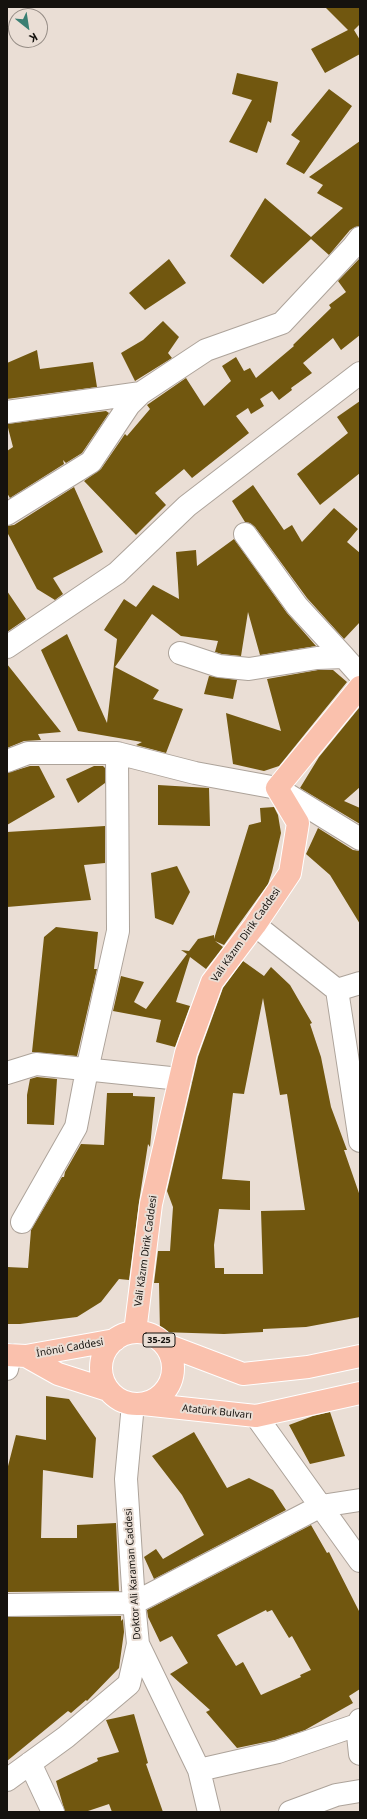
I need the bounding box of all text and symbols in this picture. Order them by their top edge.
north arrow [8,8,48,48]
text: K [27,30,41,46]
street label: Vali Kâzım Dirik Caddesi [209,886,283,984]
street label: Vali Kâzım Dirik Caddesi [132,1195,160,1307]
road number: 35-25 [143,1333,175,1347]
street label: İnönü Caddesi [36,1336,104,1360]
street label: Atatürk Bulvarı [181,1402,253,1422]
street label: Doktor Ali Karaman Caddesi [122,1508,144,1640]

